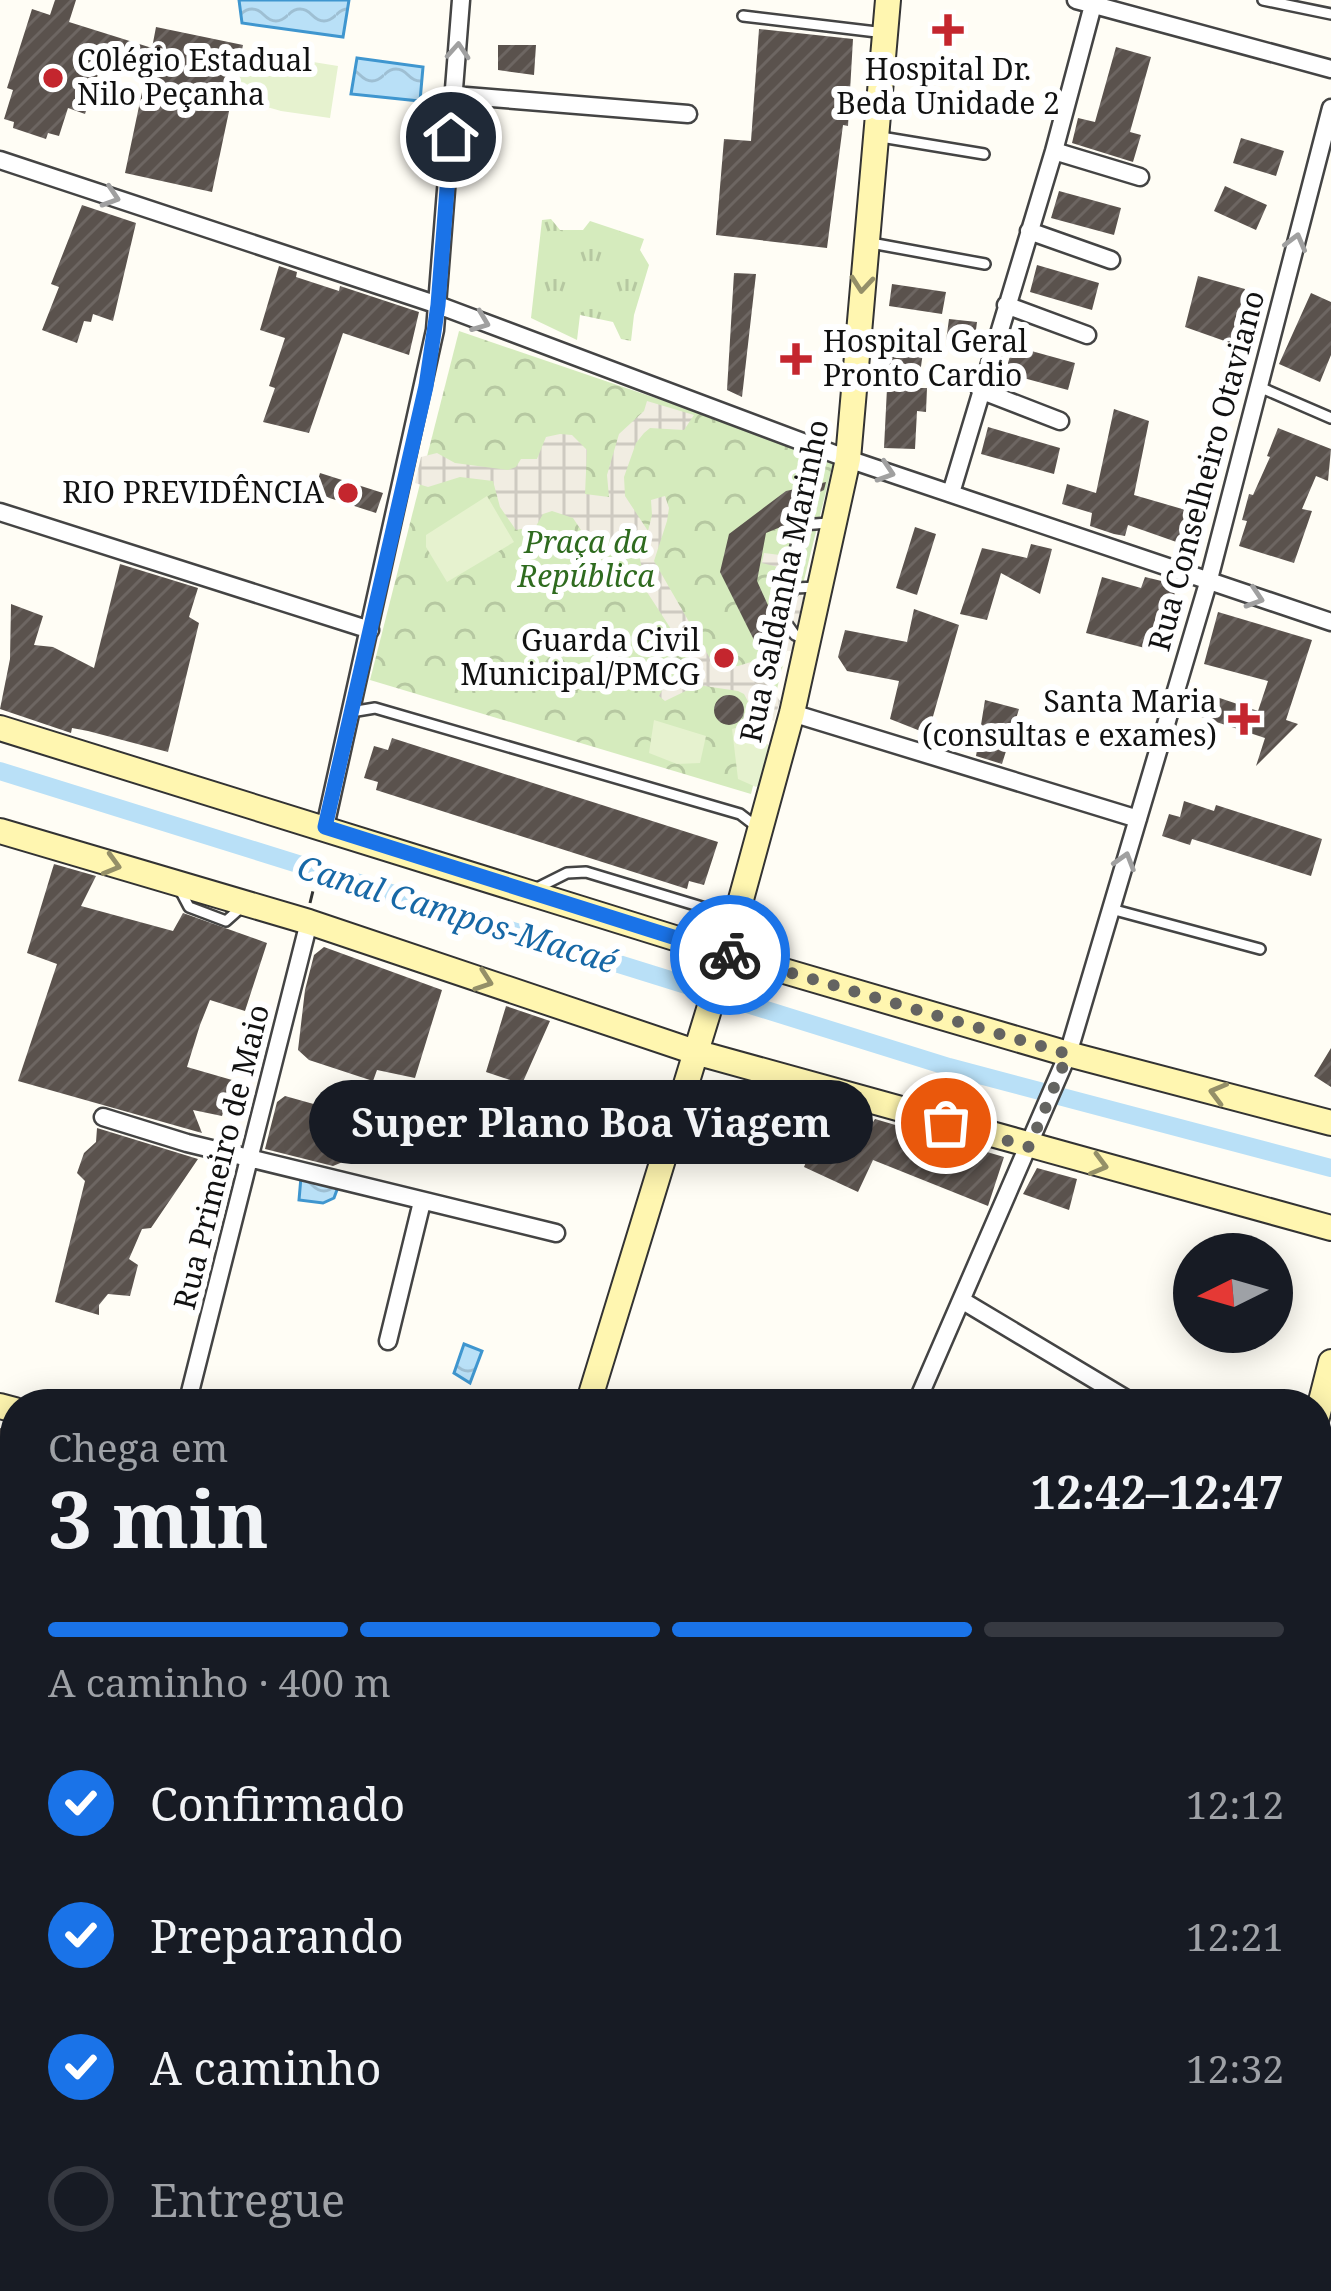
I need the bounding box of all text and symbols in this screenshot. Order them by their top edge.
marker: Hospital Dr. Beda Unidade 2 [932,14,964,46]
place label: C0légio Estadual Nilo Peçanha [77,39,312,114]
one-way arrow [444,41,470,60]
place label: Hospital Dr. Beda Unidade 2 [836,48,1060,123]
marker: C0légio Estadual Nilo Peçanha [40,65,66,91]
pin [400,86,502,188]
icon: home [418,104,484,170]
one-way arrow [100,182,121,207]
one-way arrow [1281,232,1306,253]
one-way arrow [850,275,876,294]
street label: Rua Conselheiro Otaviano [1138,286,1273,655]
one-way arrow [469,307,490,332]
place label: Hospital Geral Pronto Cardio [823,320,1027,395]
marker: Hospital Geral Pronto Cardio [780,343,812,375]
street label: Rua Saldanha Marinho [729,416,838,746]
one-way arrow [875,457,896,482]
place label: RIO PREVIDÊNCIA [62,471,325,512]
marker: RIO PREVIDÊNCIA [335,480,361,506]
park label: Praça da República [516,521,655,596]
one-way arrow [1243,584,1264,609]
place label: Guarda Civil Municipal/PMCG [460,619,700,694]
marker: Guarda Civil Municipal/PMCG [711,645,737,671]
place label: Santa Maria (consultas e exames) [922,680,1217,755]
marker: Santa Maria (consultas e exames) [1228,703,1260,735]
water label: Canal Campos-Macaé [292,844,623,984]
one-way arrow [101,851,122,876]
one-way arrow [1111,851,1136,872]
courier [670,895,790,1015]
icon: bike [697,922,763,988]
one-way arrow [472,967,493,991]
street label: Rua Primeiro de Maio [163,1000,278,1313]
pin [895,1072,997,1174]
callout: Super Plano Boa Viagem [310,1081,874,1165]
one-way arrow [1208,1082,1229,1107]
icon: bag [913,1090,979,1156]
text: Super Plano Boa Viagem [351,1095,831,1148]
one-way arrow [1088,1151,1109,1176]
north arrow [1173,1233,1293,1353]
map controls [1173,1233,1293,1353]
text: Chega em [48,1420,228,1473]
text: 12:42–12:47 [1031,1461,1284,1522]
text: 3 min [48,1465,269,1571]
text: A caminho · 400 m [48,1655,391,1708]
icon: check [48,1770,114,1836]
text: Confirmado [150,1773,405,1834]
text: 12:12 [1186,1777,1284,1830]
icon: check [48,1902,114,1968]
text: Preparando [150,1905,404,1966]
text: 12:21 [1186,1909,1284,1962]
icon: check [48,2034,114,2100]
text: A caminho [150,2037,381,2098]
text: 12:32 [1186,2041,1284,2094]
text: Entregue [150,2169,345,2230]

